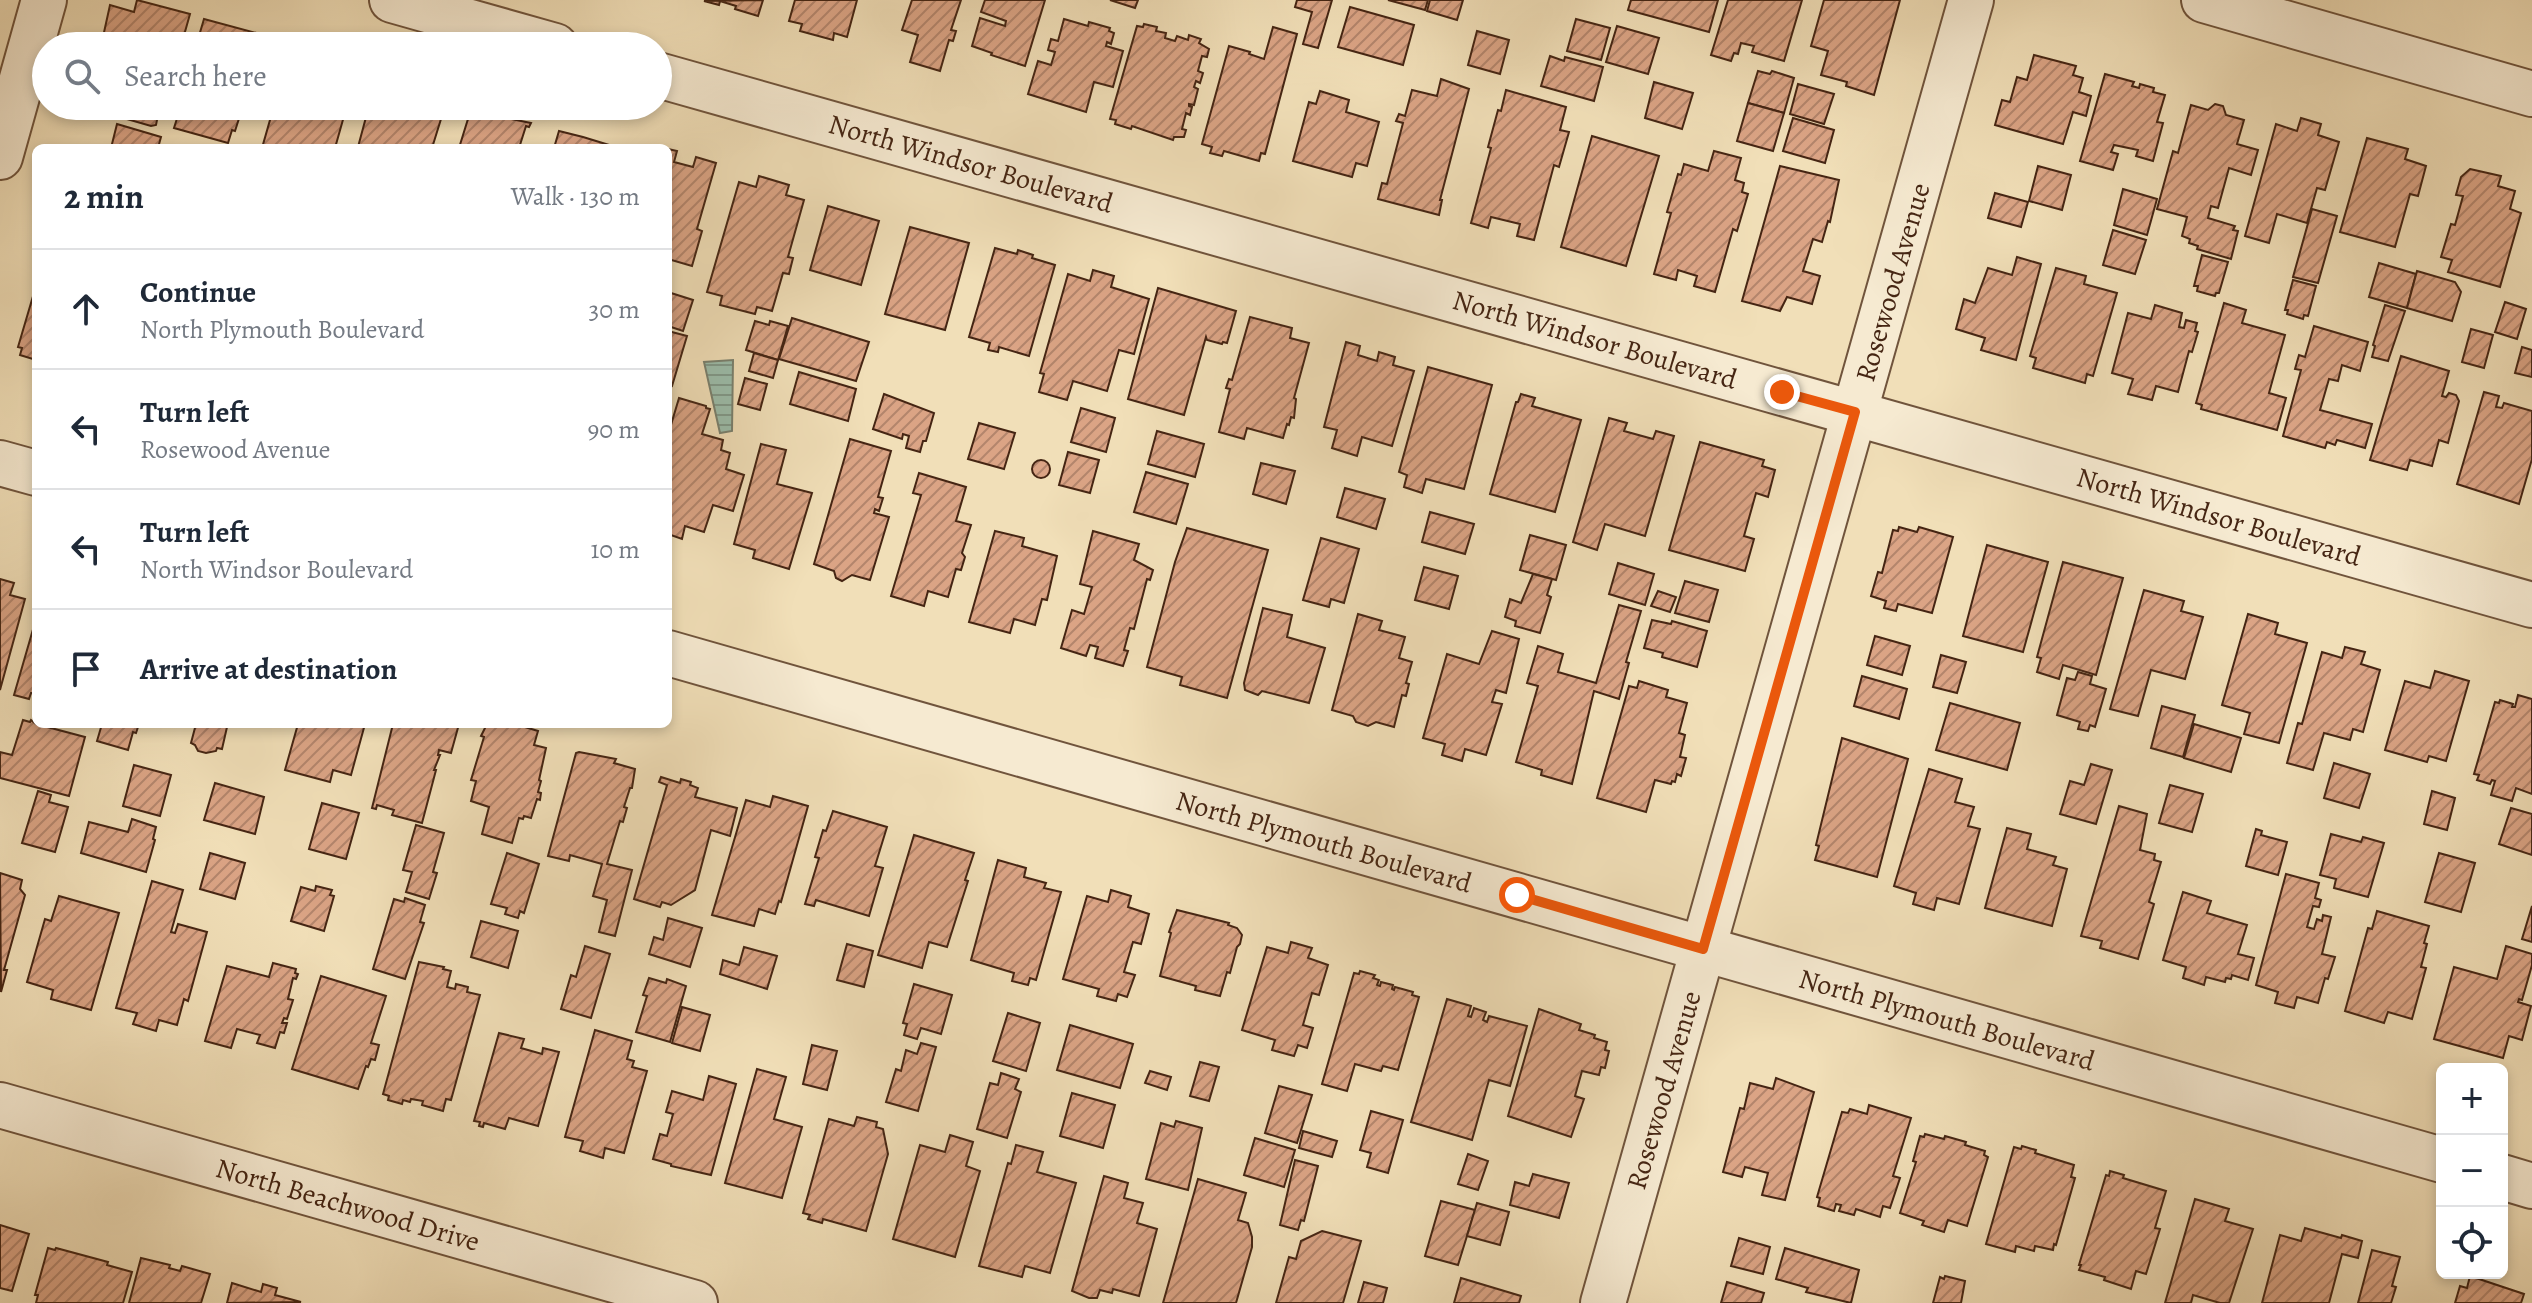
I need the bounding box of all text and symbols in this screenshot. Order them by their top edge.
search box [32,32,672,120]
icon: search [60,54,104,98]
text: Search here [124,56,267,96]
street label: North Windsor Boulevard [824,105,1118,223]
text: 2 min [64,173,144,220]
street label: Rosewood Avenue [1846,178,1940,386]
text: Walk · 130 m [511,179,640,214]
text: Continue [140,272,256,312]
street label: North Windsor Boulevard [1448,281,1742,399]
icon: ahead [64,287,108,331]
text: 30 m [589,292,640,327]
text: North Plymouth Boulevard [140,312,424,347]
route end [1764,374,1800,410]
text: Turn left [140,392,249,432]
icon: left [64,407,108,451]
text: 90 m [588,412,640,447]
text: Rosewood Avenue [140,432,331,467]
street label: North Windsor Boulevard [2072,458,2366,576]
text: Turn left [140,512,249,552]
icon: left [64,527,108,571]
text: 10 m [590,532,640,567]
text: North Windsor Boulevard [140,552,413,587]
icon: arrive [64,647,108,691]
text: Arrive at destination [140,649,397,689]
street label: North Plymouth Boulevard [1171,781,1477,903]
route start [1499,877,1535,913]
street label: North Plymouth Boulevard [1794,959,2100,1081]
street label: Rosewood Avenue [1617,986,1711,1194]
map controls [2436,1063,2508,1279]
button: + [2436,1063,2508,1135]
button: − [2436,1135,2508,1207]
street label: North Beachwood Drive [211,1149,484,1261]
button: locate [2436,1207,2508,1279]

